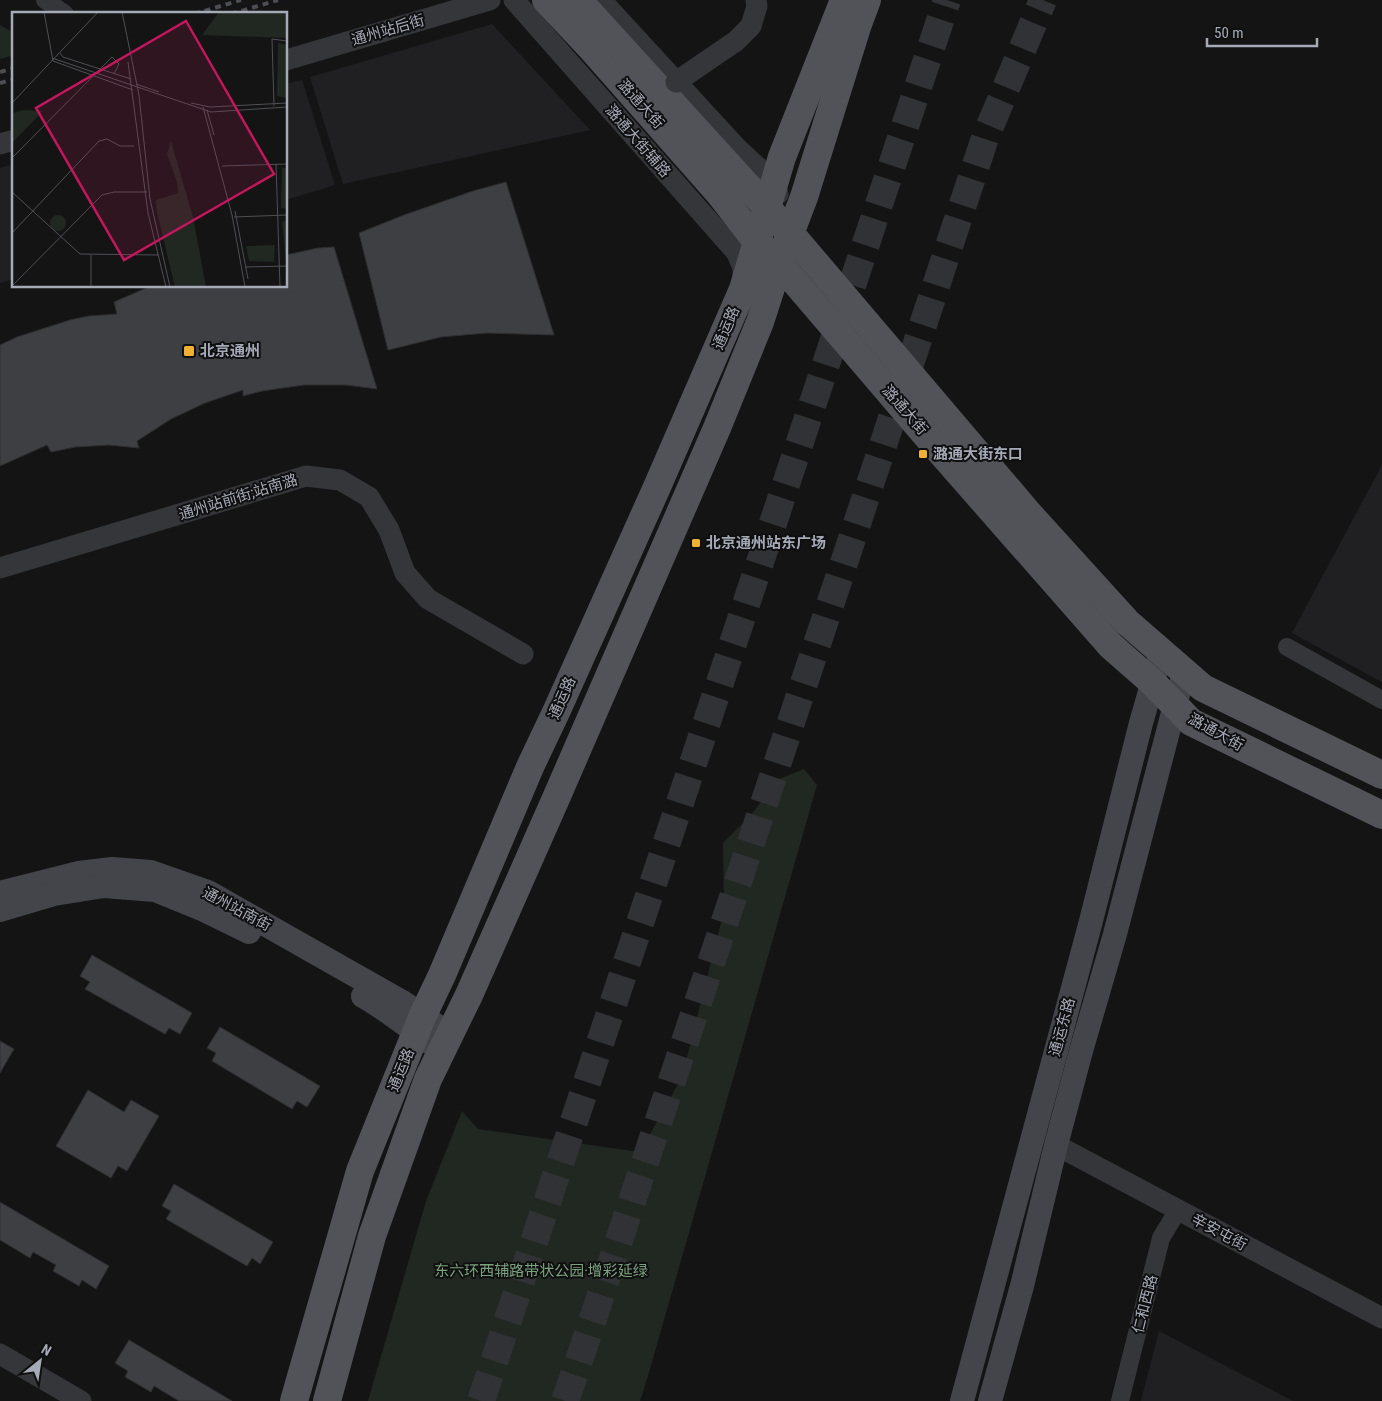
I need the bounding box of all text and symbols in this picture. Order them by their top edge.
street label: 通州站后街 [349,11,427,49]
inset map [12,12,288,288]
scale bar [1207,15,1317,47]
text: 50 m [1214,24,1244,42]
street label: 潞通大街 [614,76,668,132]
street label: 潞通大街辅路 [602,101,674,181]
street label: 通运路 [709,304,743,352]
place label: 北京通州 [200,342,260,360]
marker: 北京通州 [182,344,196,358]
street label: 潞通大街 [879,381,931,439]
place label: 潞通大街东口 [933,445,1023,463]
marker: 潞通大街东口 [917,448,929,460]
street label: 通州站前街;站南潞 [177,470,299,524]
place label: 北京通州站东广场 [706,534,826,552]
marker: 北京通州站东广场 [690,537,702,549]
street label: 通运路 [545,674,579,722]
street label: 潞通大街 [1185,710,1247,754]
street label: 通州站南街 [200,883,274,935]
street label: 通运东路 [1046,996,1078,1058]
street label: 通运路 [384,1046,418,1094]
street label: 辛安屯街 [1188,1210,1250,1254]
park label: 东六环西辅路带状公园·增彩延绿 [434,1262,648,1280]
street label: 仁和西路 [1129,1273,1161,1335]
north arrow [15,1336,65,1386]
text: N [39,1341,54,1359]

